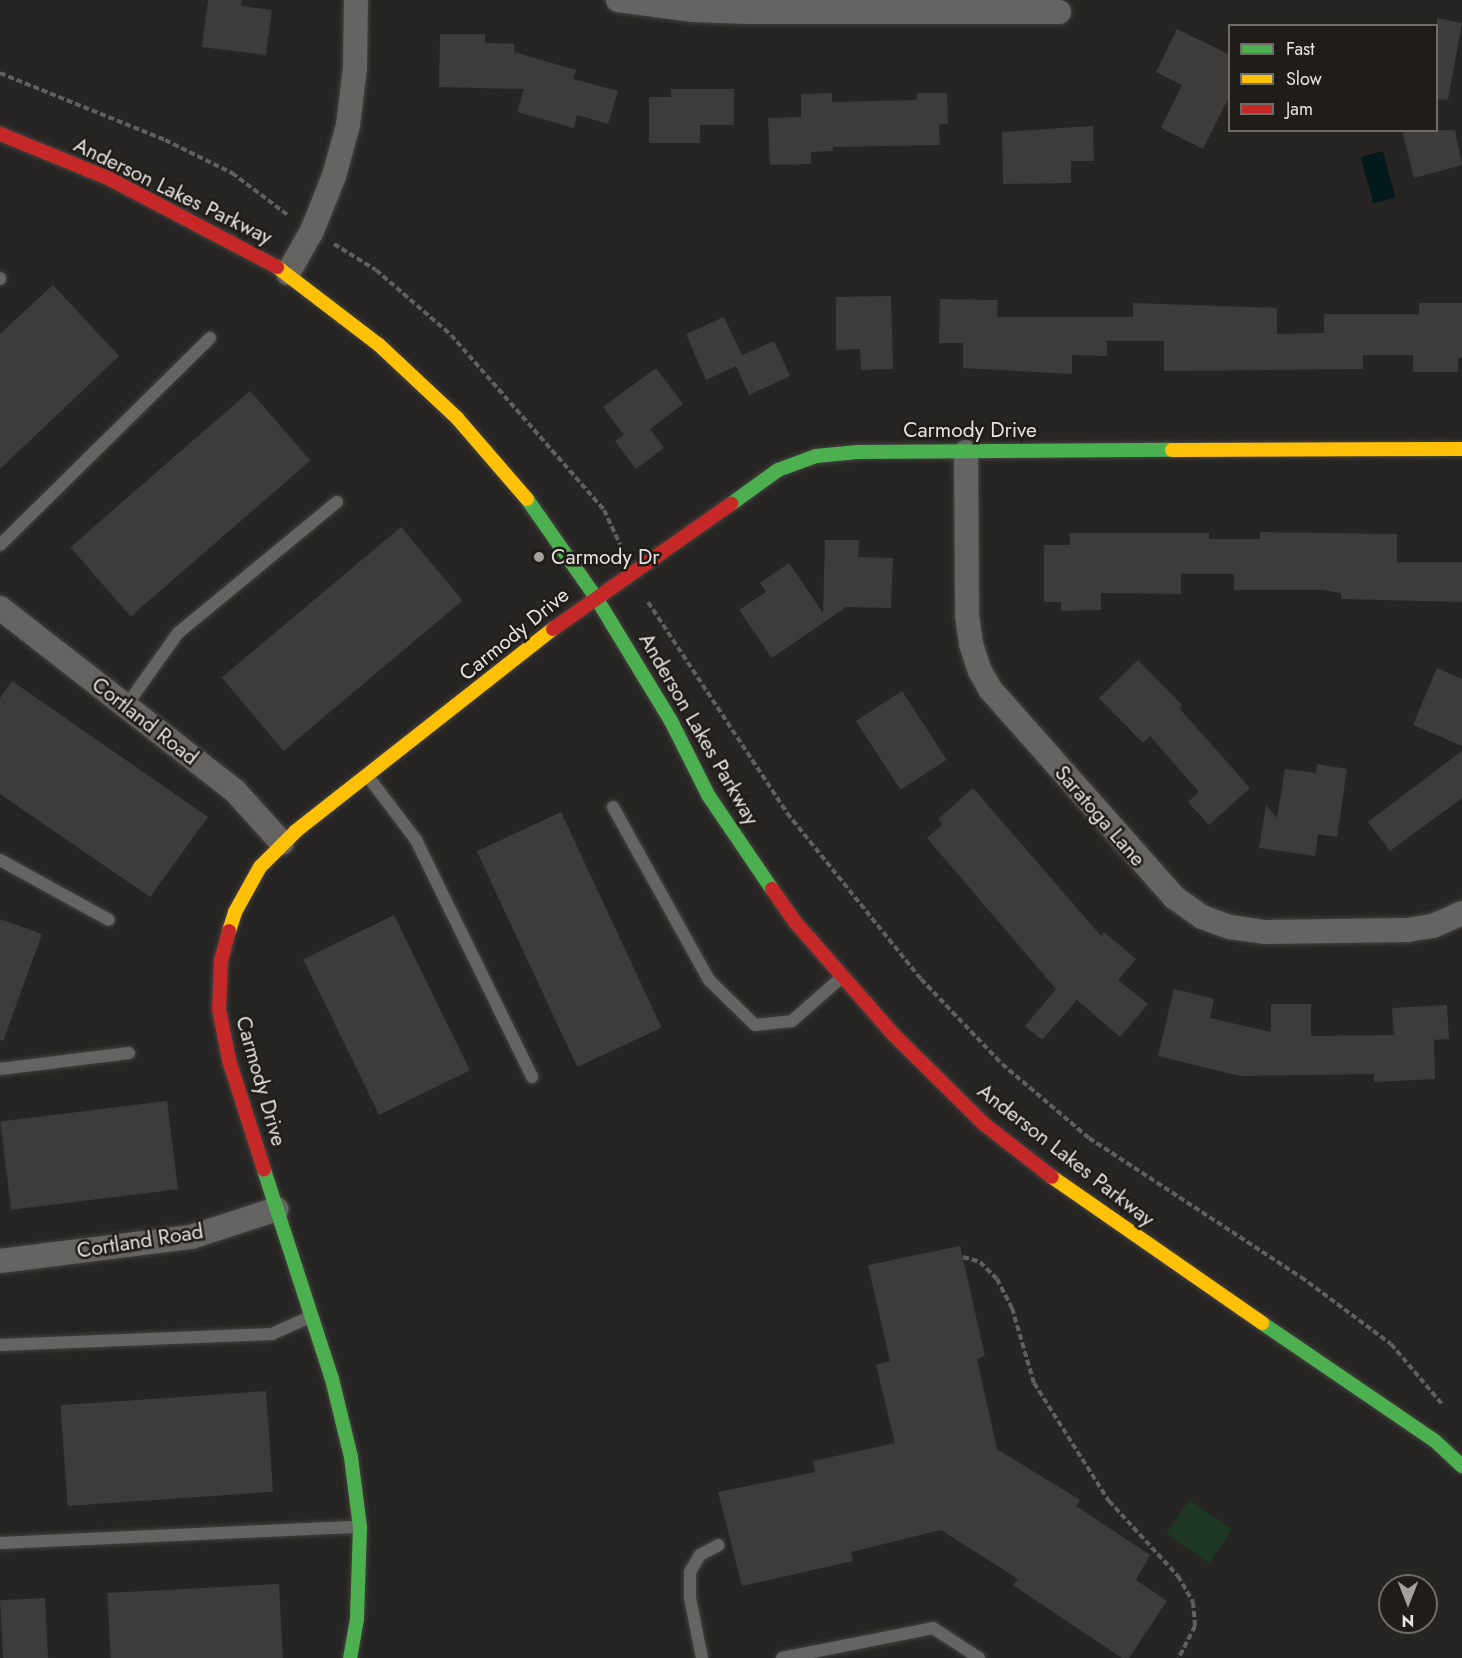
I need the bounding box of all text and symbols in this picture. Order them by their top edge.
legend [1228,24,1438,132]
text: Fast [1286,36,1315,62]
text: Slow [1286,66,1322,92]
text: Jam [1286,96,1313,122]
street label: Anderson Lakes Parkway [70,132,276,250]
street label: Carmody Drive [903,417,1037,443]
place label: Carmody Dr [551,544,660,570]
marker: Carmody Dr [532,550,546,564]
street label: Carmody Drive [454,582,574,686]
street label: Anderson Lakes Parkway [634,629,764,829]
street label: Cortland Road [87,672,203,770]
street label: Saratoga Lane [1049,760,1151,872]
street label: Carmody Drive [230,1013,292,1149]
street label: Anderson Lakes Parkway [973,1078,1159,1232]
street label: Cortland Road [75,1219,205,1263]
north arrow [1378,1574,1438,1634]
text: N [1402,1609,1414,1632]

